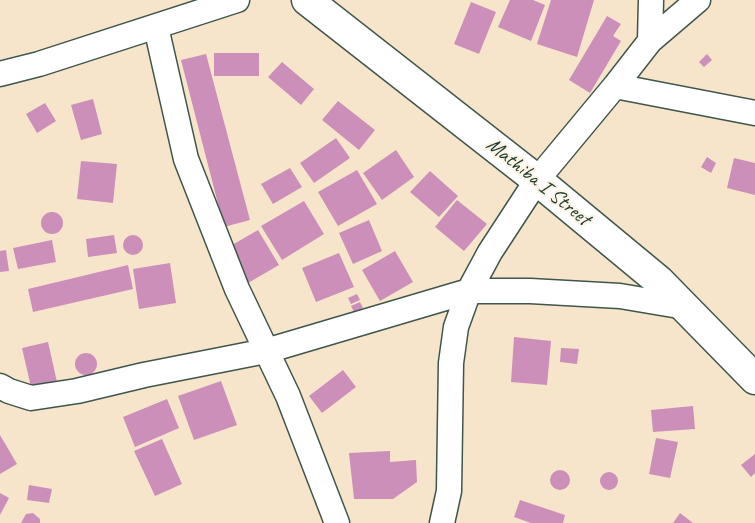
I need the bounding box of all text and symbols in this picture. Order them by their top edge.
street label: Mathiba I Street [481,132,595,232]

